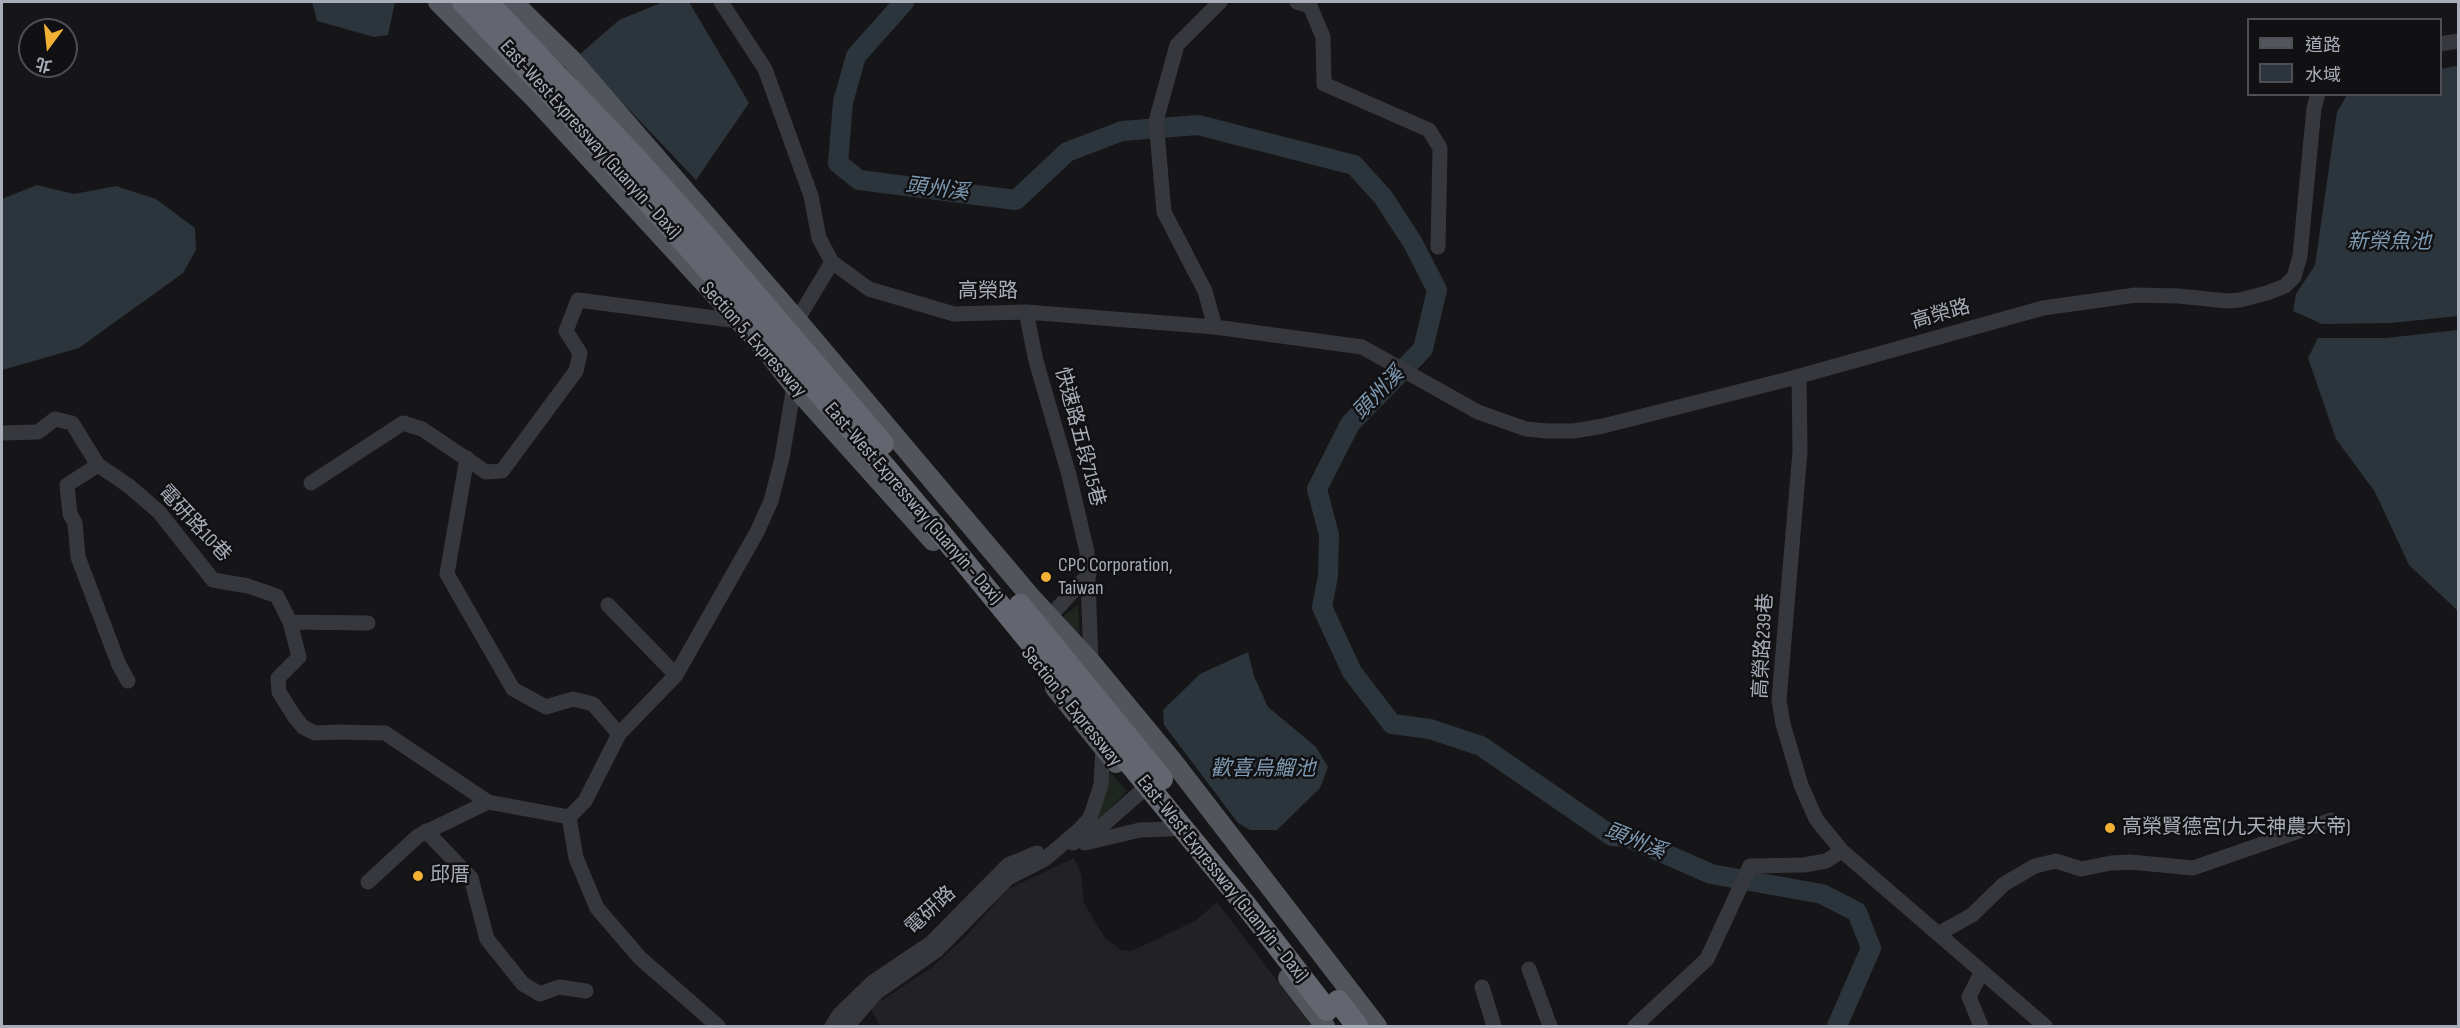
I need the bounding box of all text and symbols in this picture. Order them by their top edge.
north arrow [18,18,78,78]
legend [2247,18,2442,96]
text: 道路 [2305,35,2341,56]
street label: East-West Expressway (Guanyin - Daxi) [494,36,686,244]
text: 北 [34,53,54,75]
text: 水域 [2305,65,2341,86]
water label: 頭州溪 [904,174,970,206]
water label: 新榮魚池 [2347,230,2431,256]
street label: Section 5, Expressway [695,277,811,403]
street label: 高榮路 [958,280,1018,304]
street label: 高榮路 [1909,295,1973,335]
water label: 頭州溪 [1348,363,1410,425]
street label: 快速路五段715巷 [1049,365,1109,509]
street label: East-West Expressway (Guanyin - Daxi) [819,398,1007,610]
street label: 電研路10巷 [153,481,235,567]
place label: CPC Corporation, Taiwan [1058,554,1173,601]
marker: CPC Corporation, Taiwan [1039,570,1053,584]
street label: 高榮路239巷 [1749,593,1779,699]
street label: Section 5, Expressway [1015,642,1127,772]
water label: 歡喜烏鰡池 [1211,757,1315,783]
street label: East-West Expressway (Guanyin - Daxi) [1131,771,1313,987]
place label: 高榮賢德宮(九天神農大帝) [2122,816,2351,840]
water label: 頭州溪 [1601,819,1669,865]
marker: 高榮賢德宮(九天神農大帝) [2103,821,2117,835]
place label: 邱厝 [430,864,470,888]
marker: 邱厝 [411,869,425,883]
street label: 電研路 [901,882,961,940]

